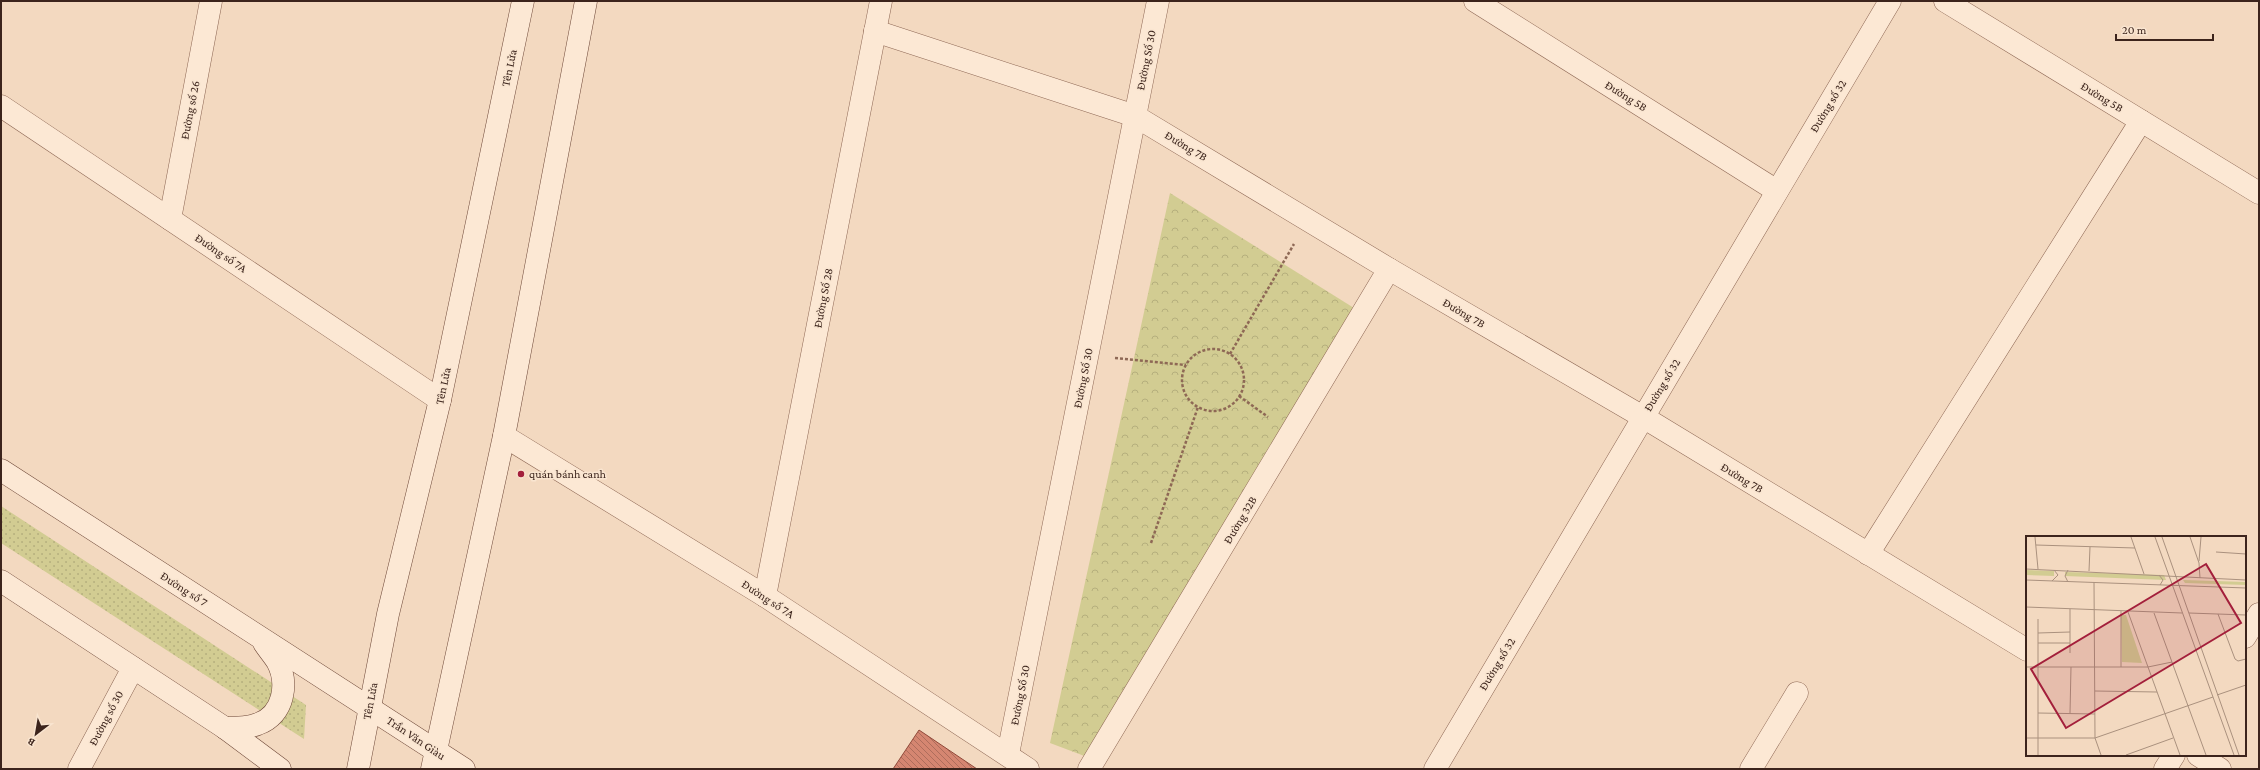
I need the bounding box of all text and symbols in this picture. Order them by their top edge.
scale bar [2116,16,2213,42]
text: 20 m [2122,23,2147,37]
street label: Đường Số 30 [1133,28,1159,91]
street label: Tên Lửa [498,48,520,88]
street label: Đường số 32 [1807,77,1849,135]
street label: Đường 5B [1602,78,1650,115]
street label: Đường số 26 [177,79,203,141]
street label: Đường 5B [2078,79,2126,115]
street label: Đường 7B [1162,128,1210,164]
street label: Đường số 7A [192,231,250,276]
street label: Đường Số 28 [810,267,836,329]
street label: Đường 7B [1440,295,1488,331]
street label: Đường Số 30 [1070,346,1096,409]
street label: Đường số 32 [1641,356,1683,414]
street label: Tên Lửa [432,366,454,406]
street label: Đường 7B [1718,460,1766,496]
place label: quán bánh canh [529,467,607,481]
marker: quán bánh canh [516,469,526,479]
street label: Đường 32B [1220,493,1260,546]
inset map [2026,536,2246,756]
street label: Đường số 7 [158,569,211,610]
street label: Đường số 7A [739,577,797,621]
street label: Đường số 32 [1476,635,1518,693]
street label: Đường Số 30 [1007,663,1033,726]
street label: Tên Lửa [360,681,381,721]
street label: Đường số 30 [86,688,126,748]
street label: Trần Văn Giàu [384,713,449,763]
north arrow [16,714,56,754]
text: B [25,735,37,749]

